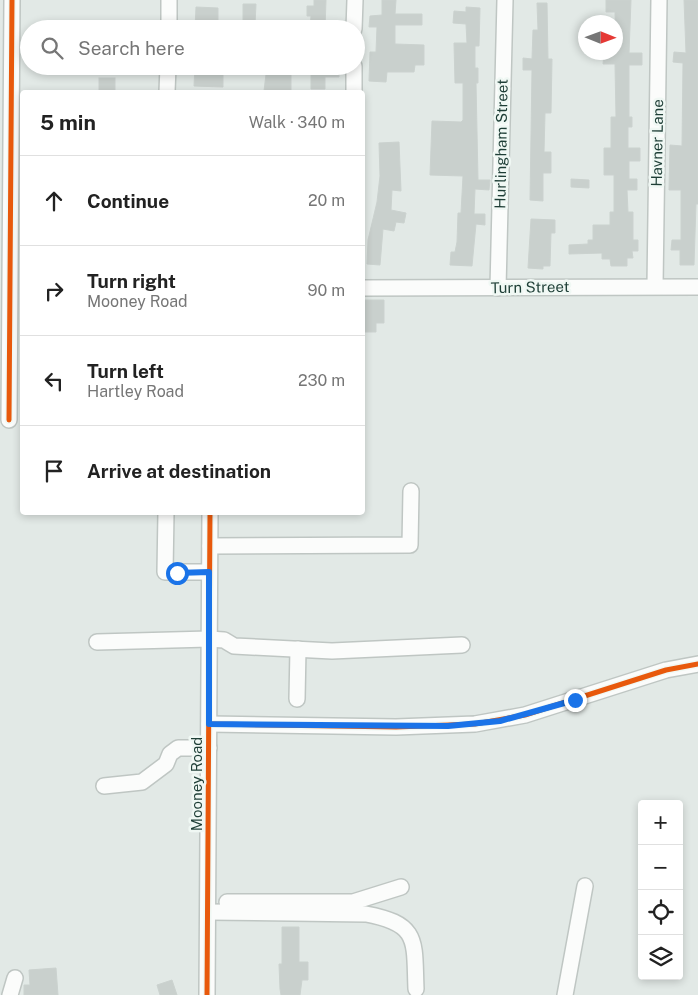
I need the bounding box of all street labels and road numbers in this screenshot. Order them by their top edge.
street label: Hurlingham Street [491,79,511,209]
street label: Havner Lane [648,99,666,187]
street label: Turn Street [490,278,570,296]
street label: Mooney Road [188,737,205,831]

